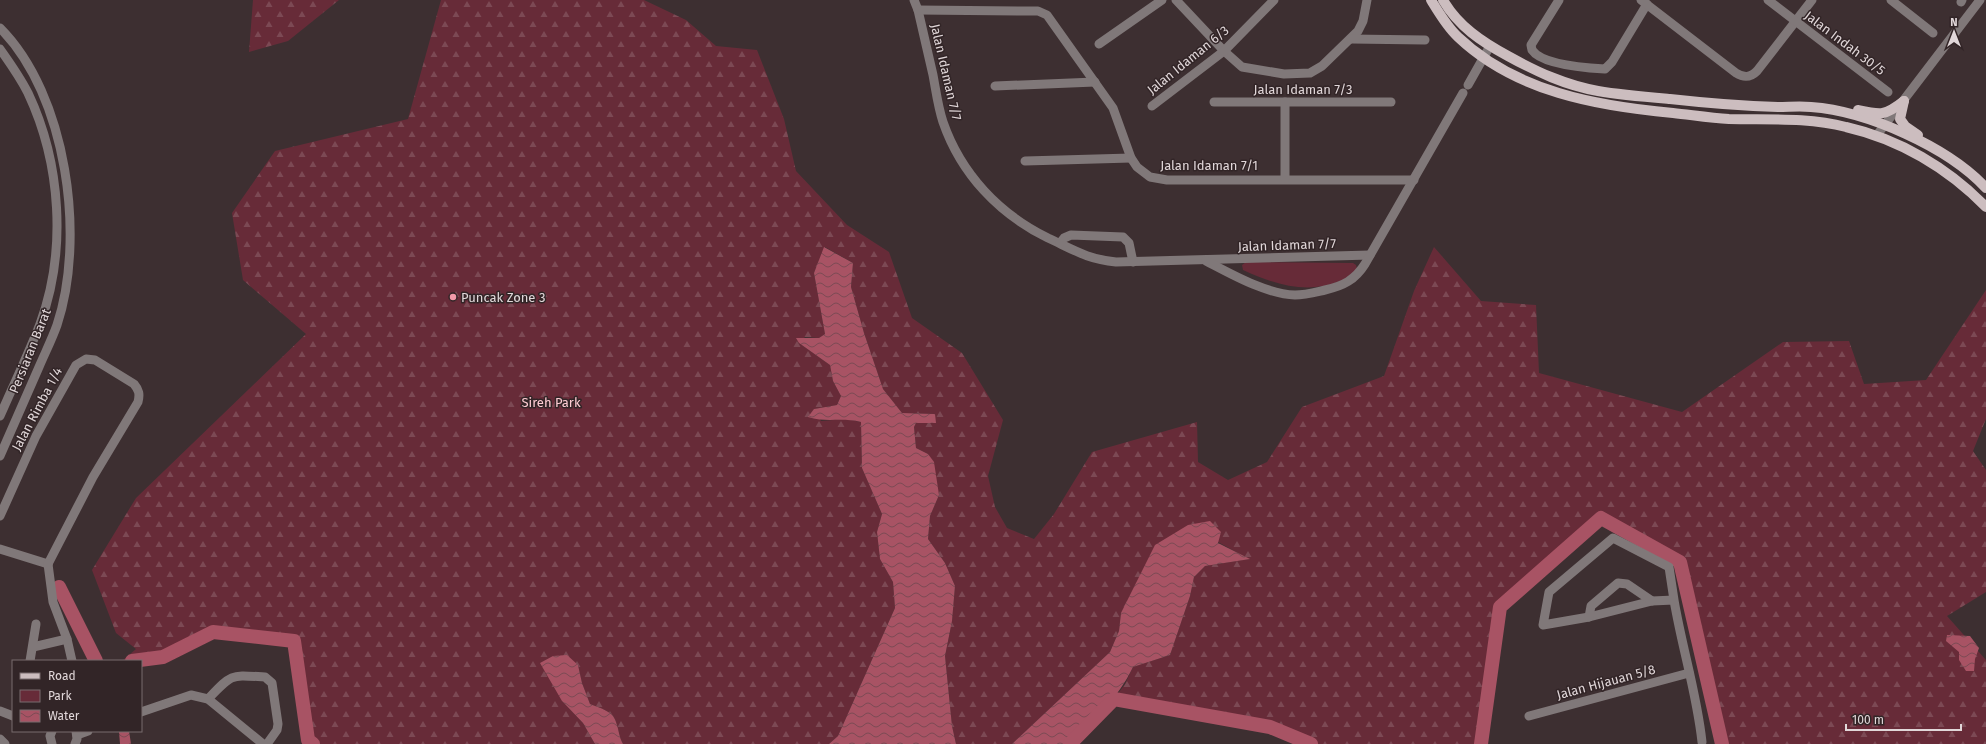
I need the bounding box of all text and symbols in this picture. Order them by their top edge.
street label: Jalan Indah 30/5 [1802,8,1888,78]
north arrow [1934,12,1974,52]
text: N [1950,16,1958,29]
street label: Jalan Idaman 7/7 [928,22,964,122]
street label: Jalan Idaman 6/3 [1144,23,1232,97]
street label: Jalan Idaman 7/3 [1254,82,1352,97]
street label: Jalan Idaman 7/1 [1160,158,1258,173]
street label: Jalan Idaman 7/7 [1238,236,1337,254]
place label: Puncak Zone 3 [461,290,545,305]
marker: Puncak Zone 3 [448,292,458,302]
street label: Persiaran Barat [6,306,54,395]
street label: Jalan Rimba 1/4 [9,365,65,453]
park label: Sireh Park [521,395,581,410]
legend [12,660,142,732]
street label: Jalan Hijauan 5/8 [1555,662,1657,702]
text: Road [48,669,76,683]
text: Park [48,689,72,703]
scale bar [1846,706,1961,732]
text: Water [48,709,80,723]
text: 100 m [1852,713,1884,727]

